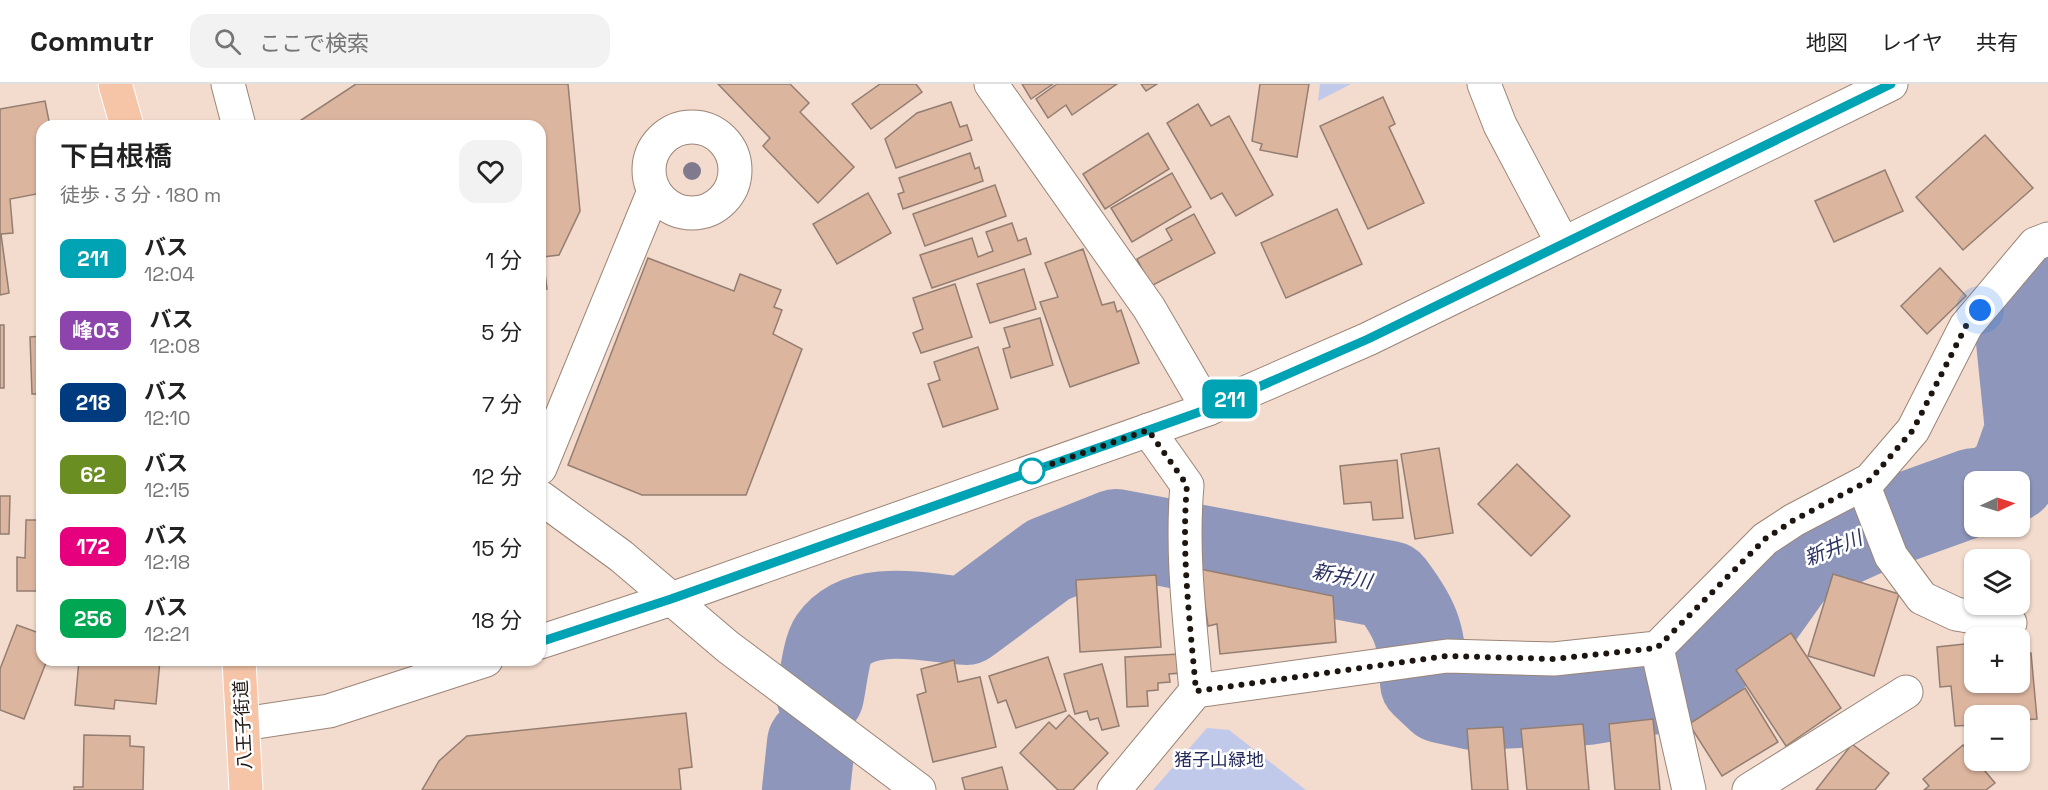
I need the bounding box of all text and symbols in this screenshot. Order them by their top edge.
search box [190,14,610,68]
text: Commutr [30,23,154,59]
icon: search [211,25,244,58]
text: ここで検索 [259,29,369,57]
text: 地図 [1806,29,1848,56]
text: レイヤ [1881,29,1943,56]
text: 共有 [1976,29,2018,56]
text: 下白根橋 [60,138,172,174]
button: heart [459,140,522,203]
text: 徒歩 · 3 分 · 180 m [60,182,221,208]
text: バス [144,233,188,261]
text: 211 [77,245,109,272]
text: 1 分 [485,246,522,274]
text: 12:04 [144,261,195,287]
your location [1965,295,1995,325]
text: バス [149,305,193,333]
text: 峰03 [72,317,119,344]
text: 5 分 [481,318,522,346]
text: 12:08 [149,333,200,359]
text: バス [144,377,188,405]
line badge: 211 [1196,380,1264,418]
text: 211 [1214,386,1246,413]
text: 218 [76,389,110,416]
text: 7 分 [482,390,522,418]
text: 12:10 [144,405,191,431]
text: バス [144,449,188,477]
unlabelled marker [1019,458,1045,484]
text: 62 [80,461,106,488]
text: 12 分 [472,462,522,490]
north arrow [1964,471,2030,537]
map controls [1964,471,2030,771]
text: 12:15 [144,477,190,503]
text: バス [144,521,188,549]
water label: 新井川 [1800,524,1868,571]
text: 172 [76,533,110,560]
text: 15 分 [472,534,522,562]
text: 12:18 [144,549,190,575]
button: layers [1964,549,2030,615]
water label: 新井川 [1310,558,1376,595]
text: バス [144,593,188,621]
text: 256 [74,605,112,632]
text: 18 分 [471,606,522,634]
text: 12:21 [144,621,190,647]
button: + [1964,627,2030,693]
street label: 八王子街道 [229,679,256,771]
button: − [1964,705,2030,771]
park label: 猪子山緑地 [1174,748,1264,771]

